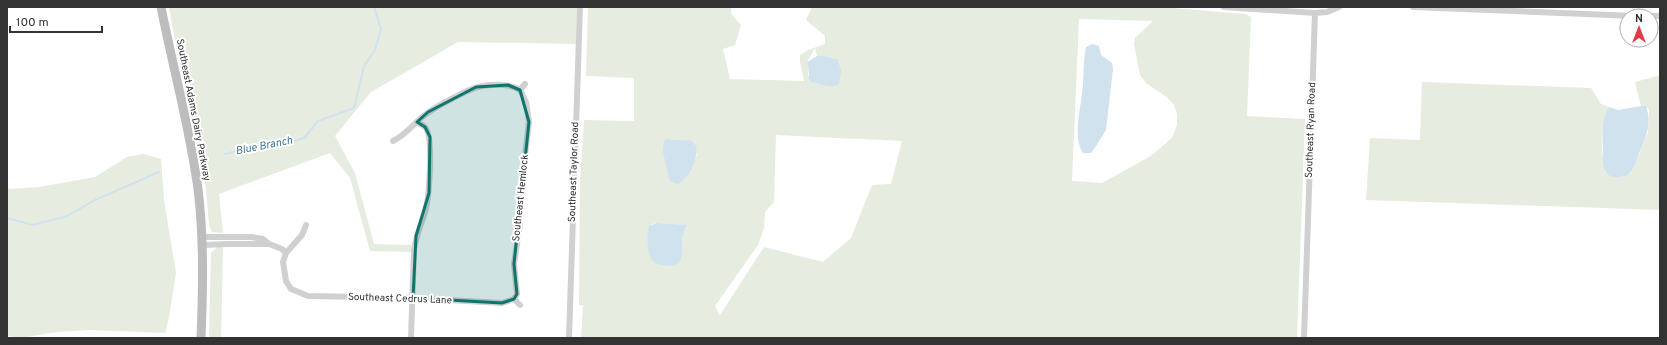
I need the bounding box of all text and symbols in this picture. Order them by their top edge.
scale bar [10,8,102,34]
north arrow [1619,8,1659,48]
text: N [1635,12,1643,26]
text: 100 m [16,15,49,31]
street label: Southeast Adams Dairy Parkway [173,38,213,182]
street label: Southeast Ryan Road [1303,82,1319,178]
street label: Southeast Taylor Road [566,122,582,222]
water label: Blue Branch [234,134,294,158]
street label: Southeast Hemlock [510,154,532,242]
street label: Southeast Cedrus Lane [348,291,452,307]

